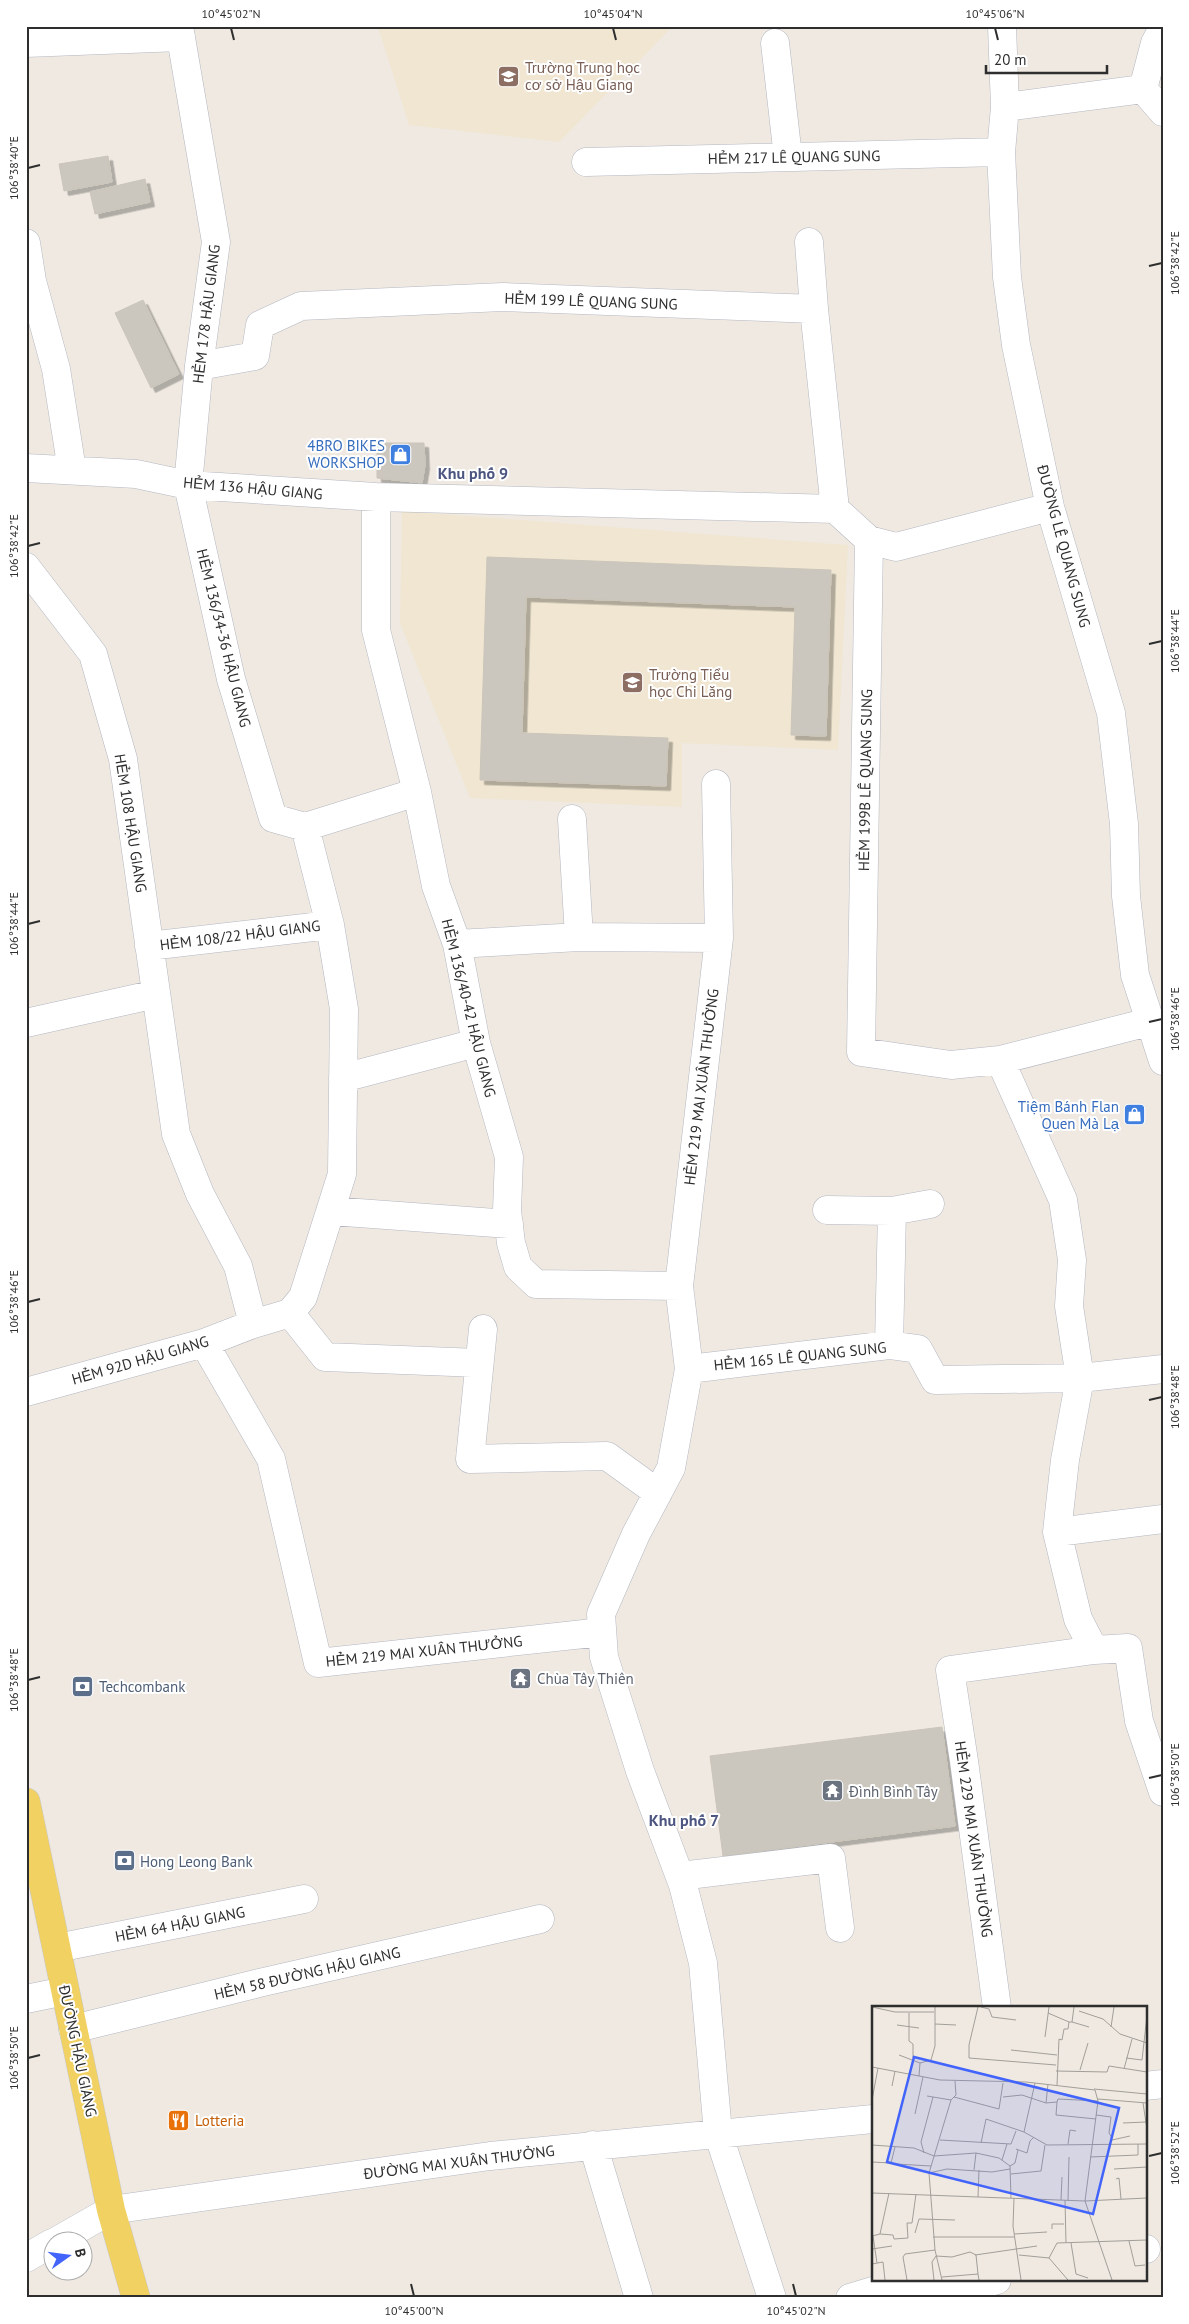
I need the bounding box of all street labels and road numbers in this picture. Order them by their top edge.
street label: HẺM 217 LÊ QUANG SUNG [708,146,880,168]
street label: HẺM 178 HẬU GIANG [188,243,224,385]
street label: HẺM 199 LÊ QUANG SUNG [504,288,678,314]
street label: ĐƯỜNG LÊ QUANG SUNG [1033,462,1095,629]
street label: HẺM 136 HẬU GIANG [182,472,324,504]
street label: HẺM 136/34-36 HẬU GIANG [193,547,255,729]
street label: HẺM 199B LÊ QUANG SUNG [854,689,876,871]
street label: HẺM 108 HẬU GIANG [111,752,151,894]
street label: HẺM 108/22 HẬU GIANG [159,916,321,954]
street label: HẺM 136/40-42 HẬU GIANG [438,917,500,1099]
street label: HẺM 219 MAI XUÂN THƯỞNG [680,988,722,1186]
street label: HẺM 92D HẬU GIANG [69,1331,211,1389]
street label: HẺM 165 LÊ QUANG SUNG [713,1337,887,1375]
street label: HẺM 219 MAI XUÂN THƯỞNG [325,1631,523,1671]
street label: HẺM 229 MAI XUÂN THƯỞNG [951,1740,997,1938]
street label: HẺM 64 HẬU GIANG [114,1902,246,1946]
street label: HẺM 58 ĐƯỜNG HẬU GIANG [212,1942,402,2004]
street label: ĐƯỜNG HẬU GIANG [55,1982,101,2119]
street label: ĐƯỜNG MAI XUÂN THƯỞNG [361,2141,556,2183]

